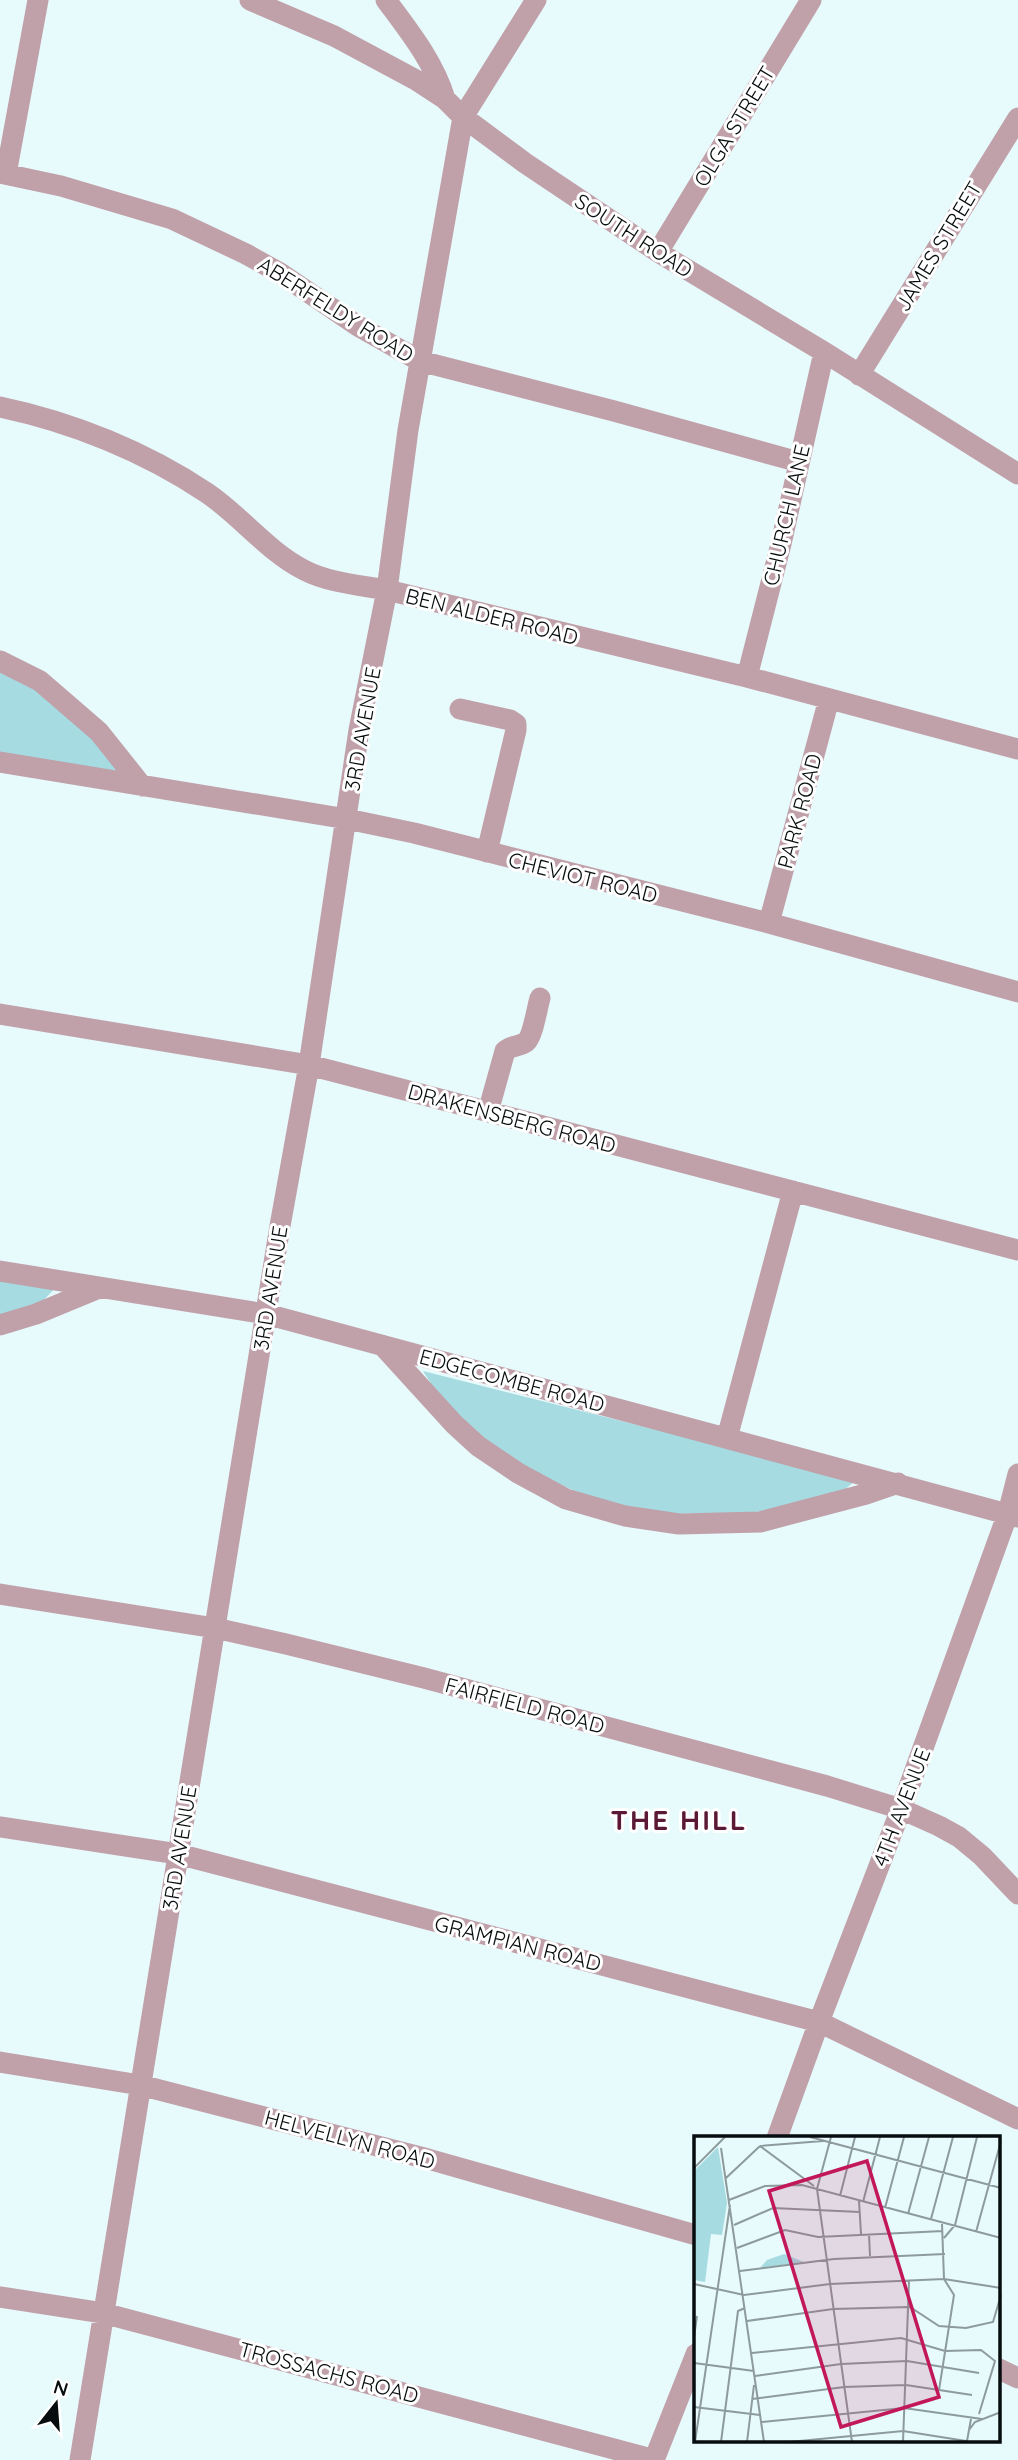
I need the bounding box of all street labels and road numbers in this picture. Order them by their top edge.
street label: OLGA STREET [688,61,780,191]
street label: JAMES STREET [889,176,987,316]
street label: SOUTH ROAD [570,187,698,283]
street label: ABERFELDY ROAD [253,251,419,367]
street label: CHURCH LANE [757,442,815,588]
street label: BEN ALDER ROAD [403,582,581,650]
street label: 3RD AVENUE [338,665,386,793]
street label: PARK ROAD [771,751,827,871]
street label: CHEVIOT ROAD [506,846,660,908]
street label: DRAKENSBERG ROAD [405,1078,619,1158]
street label: 3RD AVENUE [247,1224,293,1352]
street label: EDGECOMBE ROAD [417,1343,607,1417]
street label: FAIRFIELD ROAD [443,1671,607,1739]
street label: 4TH AVENUE [867,1744,935,1870]
street label: 3RD AVENUE [156,1784,202,1912]
street label: GRAMPIAN ROAD [432,1910,604,1976]
street label: HELVELLYN ROAD [262,2104,438,2174]
street label: TROSSACHS ROAD [236,2336,422,2408]

